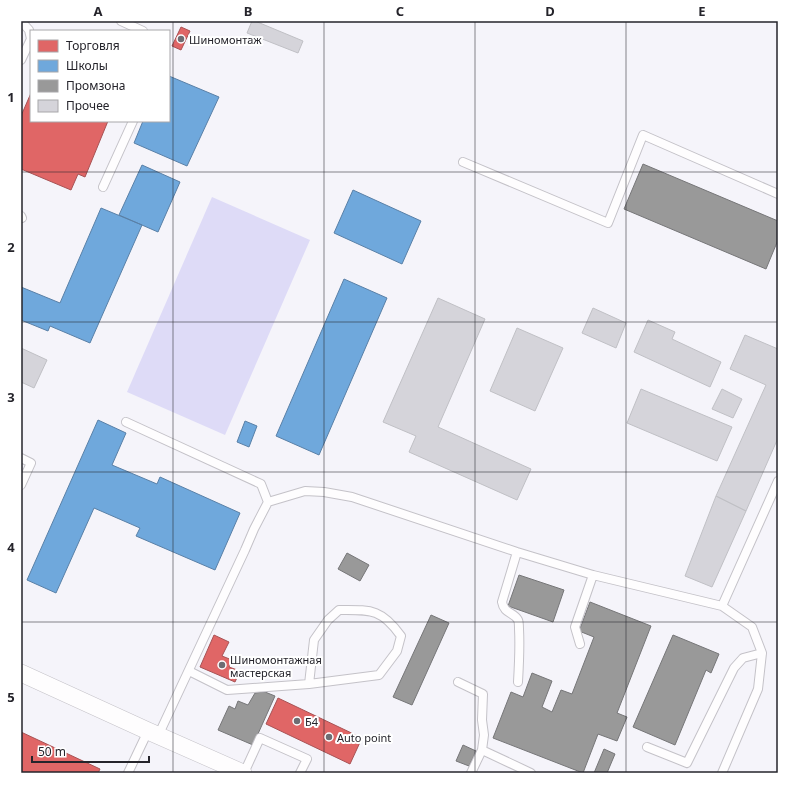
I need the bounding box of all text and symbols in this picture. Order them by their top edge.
text: A [94,2,103,20]
text: B [244,2,252,20]
text: C [396,2,404,20]
text: D [545,2,555,20]
text: E [698,2,706,20]
legend [30,30,170,122]
place label: Шиномонтаж [189,32,262,47]
marker: Шиномонтаж [176,34,186,44]
text: Торговля [66,37,120,54]
text: Школы [66,57,108,74]
text: Промзона [66,77,125,94]
text: 1 [7,88,15,106]
text: Прочее [66,97,110,114]
text: 2 [7,238,15,256]
text: 3 [7,388,15,406]
text: 4 [7,538,15,556]
place label: Шиномонтажная мастерская [230,652,322,680]
marker: Шиномонтажная мастерская [217,660,227,670]
text: 5 [7,688,15,706]
place label: Б4 [305,714,319,729]
marker: Б4 [292,716,302,726]
place label: Auto point [337,730,391,745]
marker: Auto point [324,732,334,742]
scale bar [32,738,149,764]
text: 50 m [38,743,66,760]

